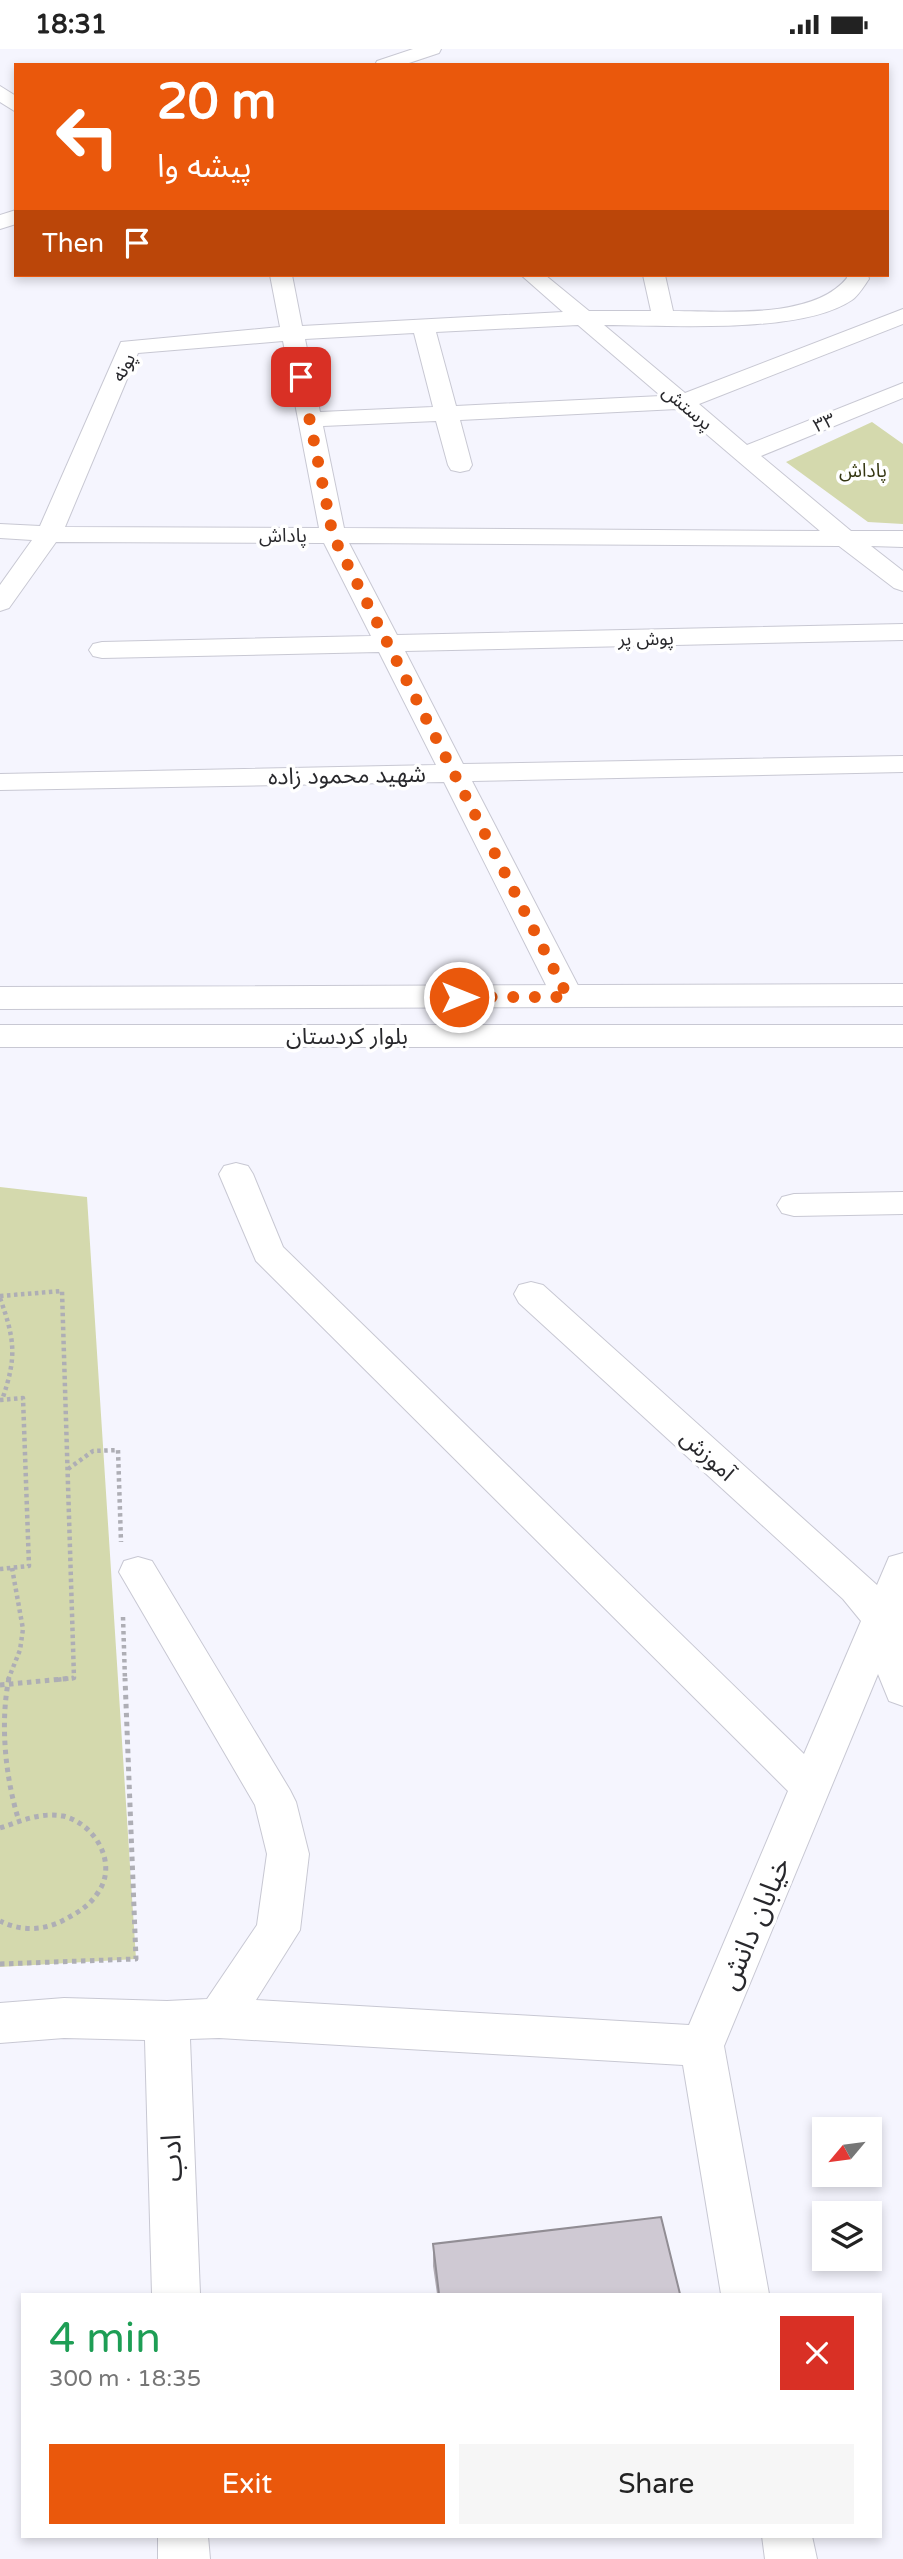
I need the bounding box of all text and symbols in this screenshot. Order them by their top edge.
text: 18:31 [35,9,107,40]
text: 20 m [157,73,276,132]
icon: left [42,91,133,182]
text: پیشه وا [157,148,252,186]
icon: arrive [118,224,156,262]
text: Then [42,228,104,259]
pin [271,347,331,407]
street label: پونه [107,350,141,386]
icon: arrive [282,358,320,396]
street label: پرستش [657,380,717,436]
street label: ۳۳ [810,409,839,437]
park label: پاداش [839,460,887,483]
street label: پاداش [259,525,307,548]
street label: پوش پر [617,628,674,652]
street label: شهید محمود زاده [268,761,426,791]
position arrow [422,960,496,1034]
street label: بلوار کردستان [286,1023,408,1051]
street label: آموزش [674,1424,741,1488]
street label: خیابان دانش [712,1852,798,1995]
north arrow [812,2117,882,2187]
map controls [812,2117,882,2271]
street label: ادب [154,2133,190,2182]
button: layers [812,2201,882,2271]
text: 4 min [49,2313,161,2364]
button: close [780,2316,854,2390]
text: 300 m · 18:35 [49,2365,201,2393]
button: Exit [49,2444,445,2524]
button: Share [459,2444,854,2524]

